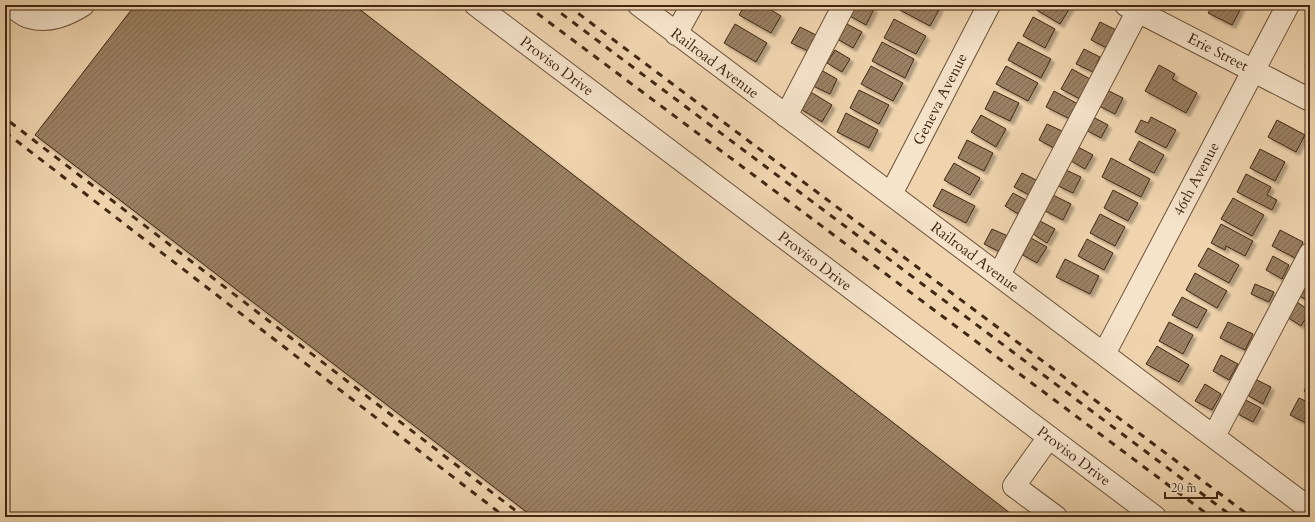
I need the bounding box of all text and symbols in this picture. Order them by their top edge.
street label: Railroad Avenue [667,23,763,103]
street label: Erie Street [1184,28,1252,76]
street label: Proviso Drive [516,32,598,100]
street label: Geneva Avenue [908,49,972,148]
street label: 46th Avenue [1168,138,1224,219]
street label: Railroad Avenue [927,217,1023,297]
street label: Proviso Drive [774,227,856,295]
street label: Proviso Drive [1033,422,1115,490]
scale bar [1165,474,1217,500]
text: 20 m [1171,480,1198,496]

